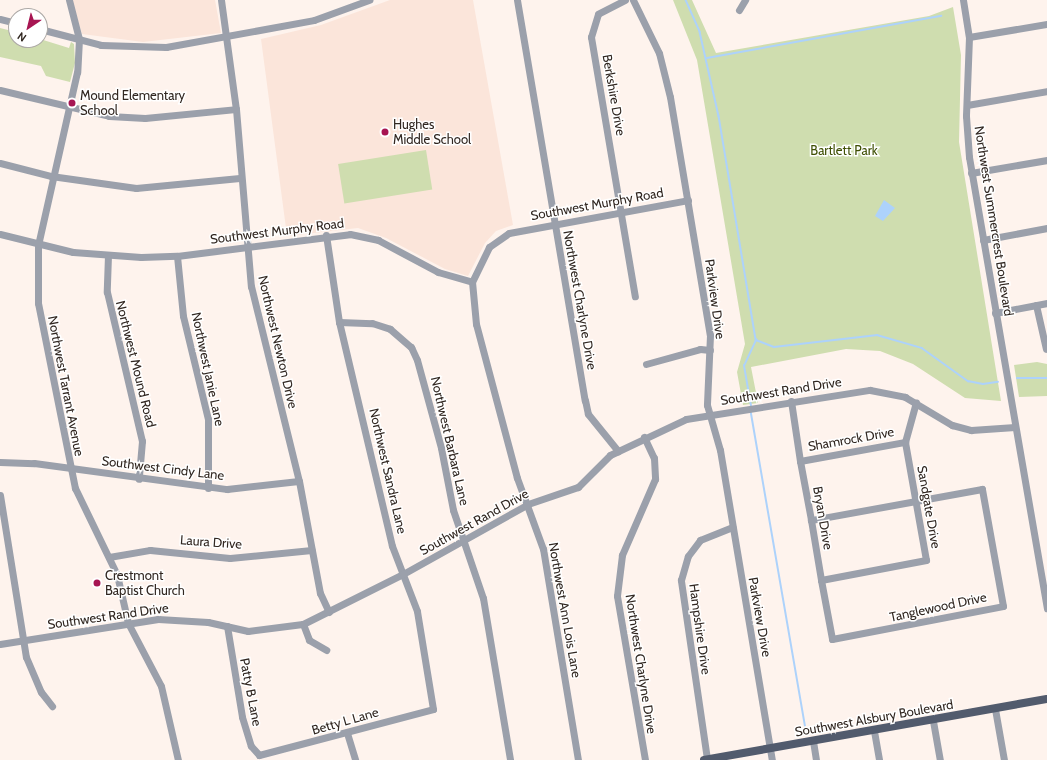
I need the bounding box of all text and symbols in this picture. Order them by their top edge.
north arrow [8,8,48,48]
text: N [14,29,29,45]
street label: Berkshire Drive [599,53,629,137]
place label: Mound Elementary School [80,88,185,119]
marker: Mound Elementary School [67,98,77,108]
place label: Hughes Middle School [393,117,471,148]
street label: Northwest Summercrest Boulevard [971,125,1017,317]
marker: Hughes Middle School [380,127,390,137]
park label: Bartlett Park [810,142,878,158]
street label: Southwest Murphy Road [529,185,665,223]
street label: Southwest Murphy Road [209,215,345,247]
street label: Northwest Charlyne Drive [560,229,600,371]
street label: Parkview Drive [702,258,728,340]
street label: Northwest Newton Drive [255,274,301,410]
street label: Northwest Mound Road [113,299,159,429]
street label: Northwest Janie Lane [188,311,228,427]
street label: Northwest Tarrant Avenue [45,314,87,458]
street label: Southwest Rand Drive [719,374,843,408]
street label: Northwest Barbara Lane [428,375,472,507]
street label: Northwest Sandra Lane [366,407,410,535]
street label: Shamrock Drive [807,424,895,454]
street label: Southwest Cindy Lane [101,453,225,483]
street label: Sandgate Drive [914,464,944,550]
street label: Bryan Drive [810,485,836,551]
street label: Southwest Rand Drive [417,486,531,558]
street label: Laura Drive [180,532,242,552]
street label: Northwest Ann Lois Lane [545,541,585,679]
place label: Crestmont Baptist Church [105,568,185,599]
street label: Parkview Drive [745,576,775,658]
marker: Crestmont Baptist Church [92,578,102,588]
street label: Hampshire Drive [686,582,714,676]
street label: Tanglewood Drive [888,589,988,625]
street label: Northwest Charlyne Drive [622,593,660,735]
street label: Southwest Rand Drive [46,600,170,632]
street label: Patty B Lane [237,657,265,727]
street label: Southwest Alsbury Boulevard [794,696,954,740]
street label: Betty L Lane [310,704,380,738]

